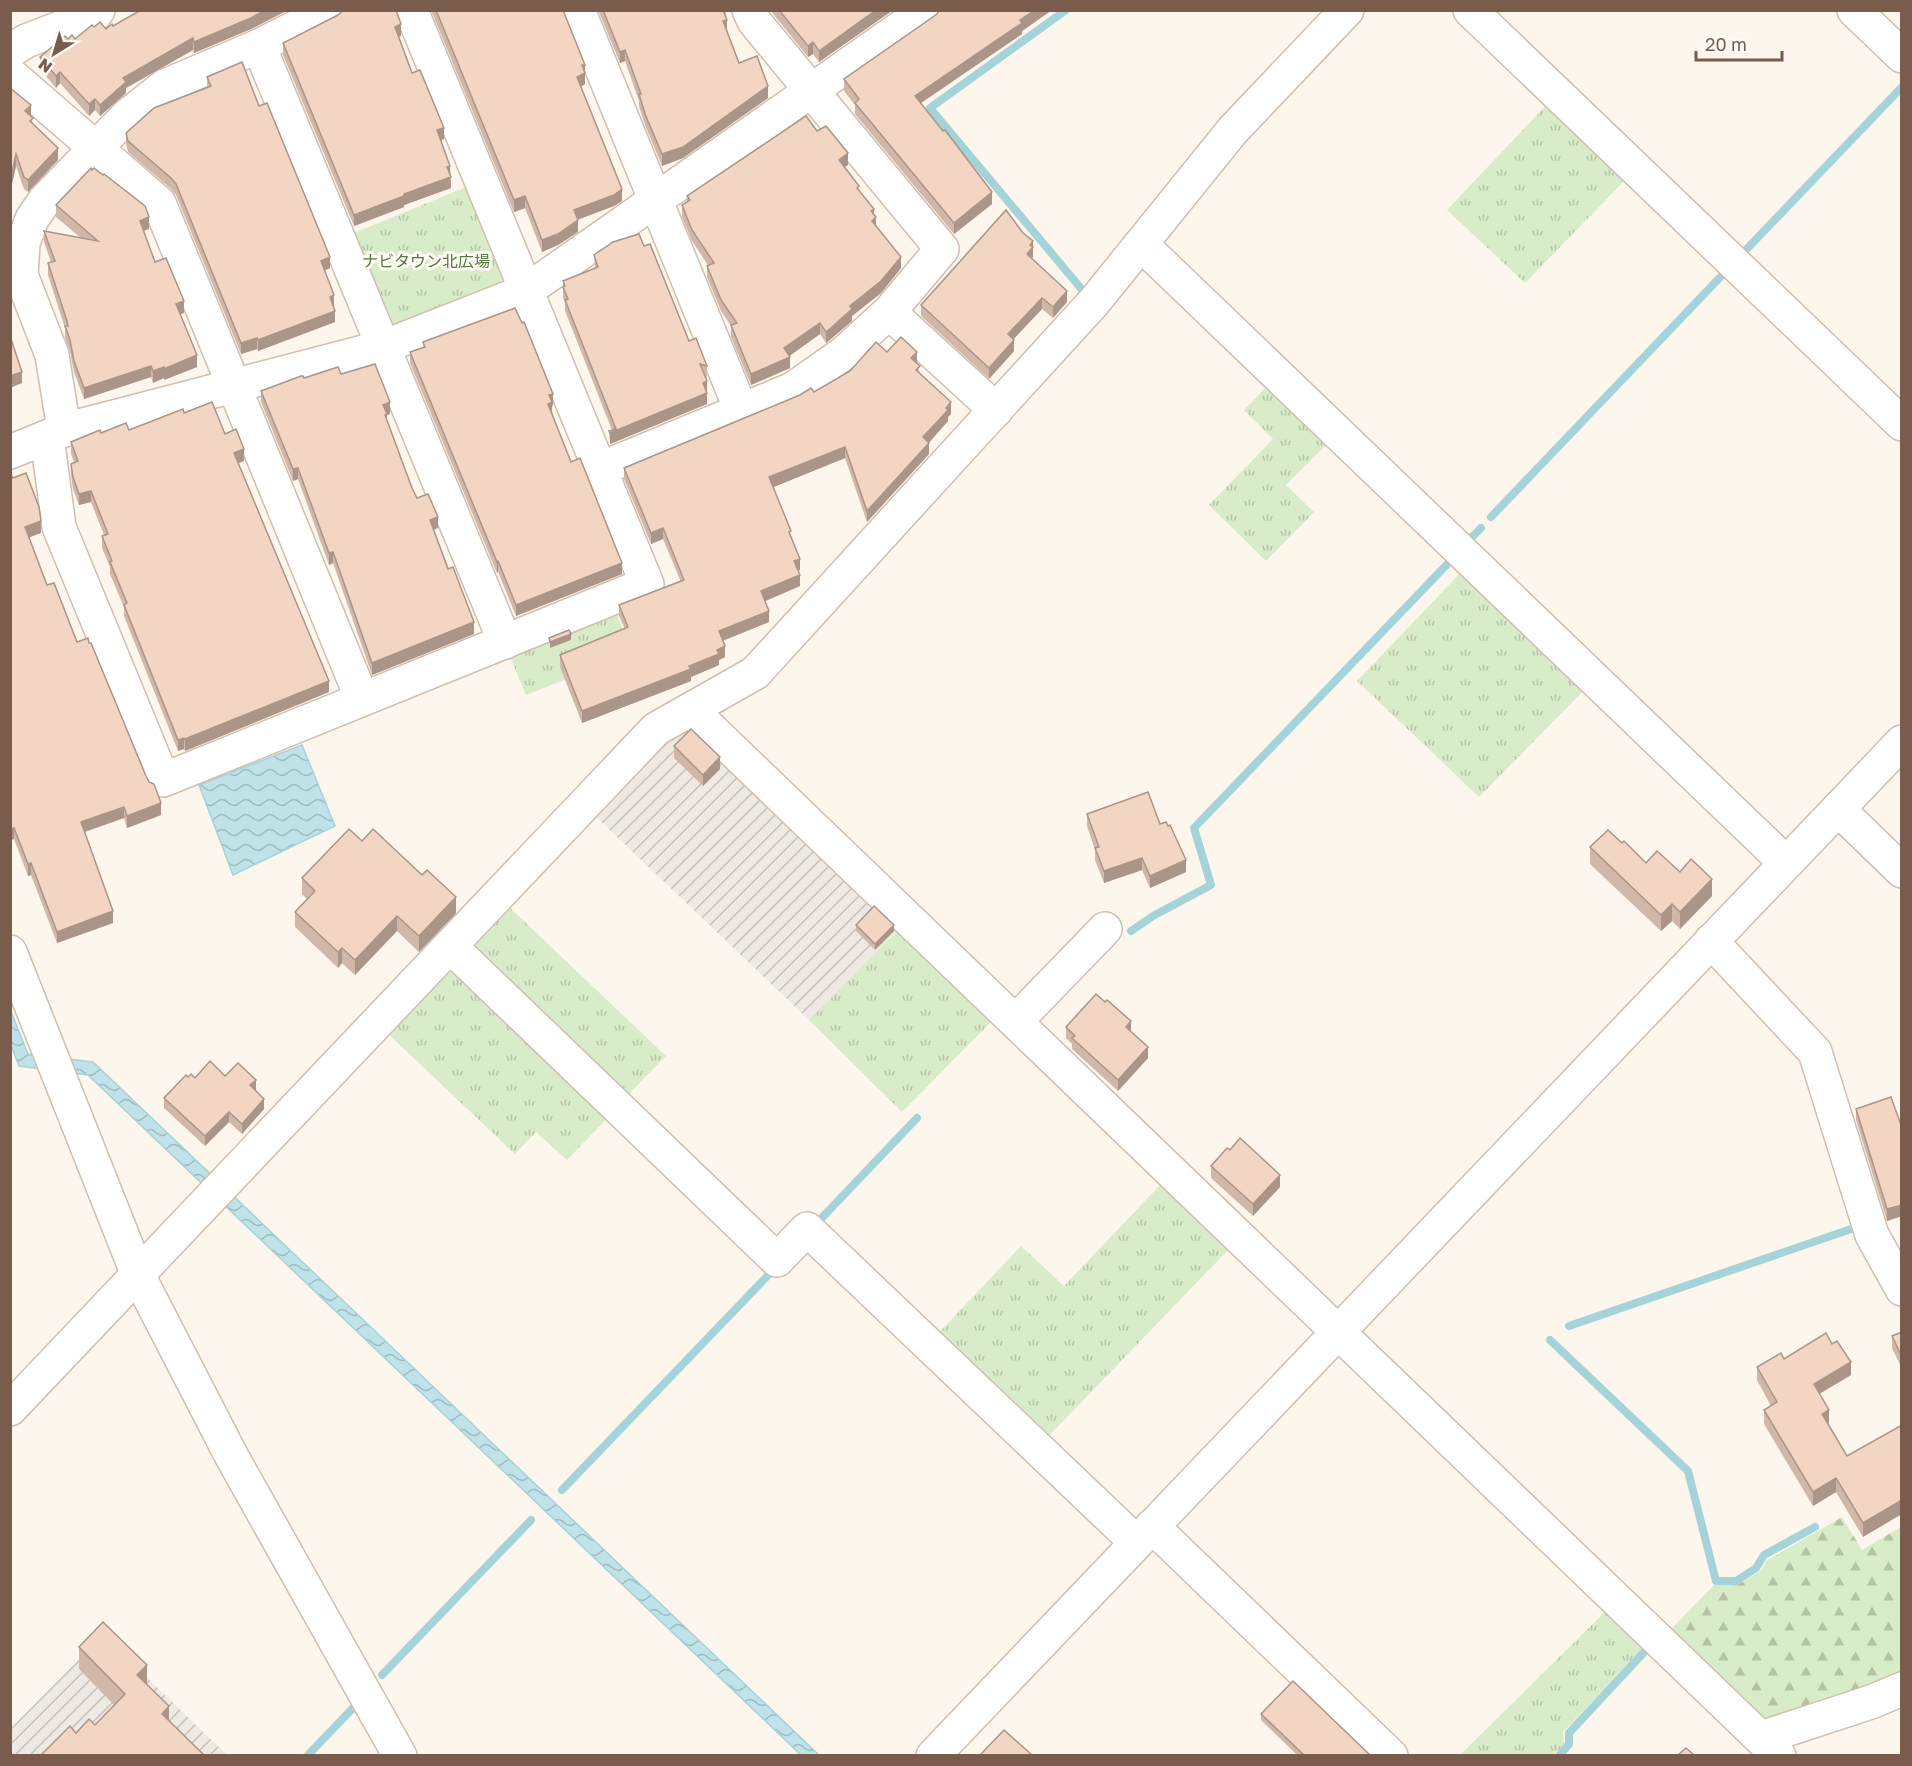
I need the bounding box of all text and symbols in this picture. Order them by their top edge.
north arrow [24,24,84,84]
scale bar [1696,24,1782,62]
text: 20 m [1705,33,1747,55]
text: N [34,54,56,78]
park label: ナビタウン北広場 [362,251,490,271]

